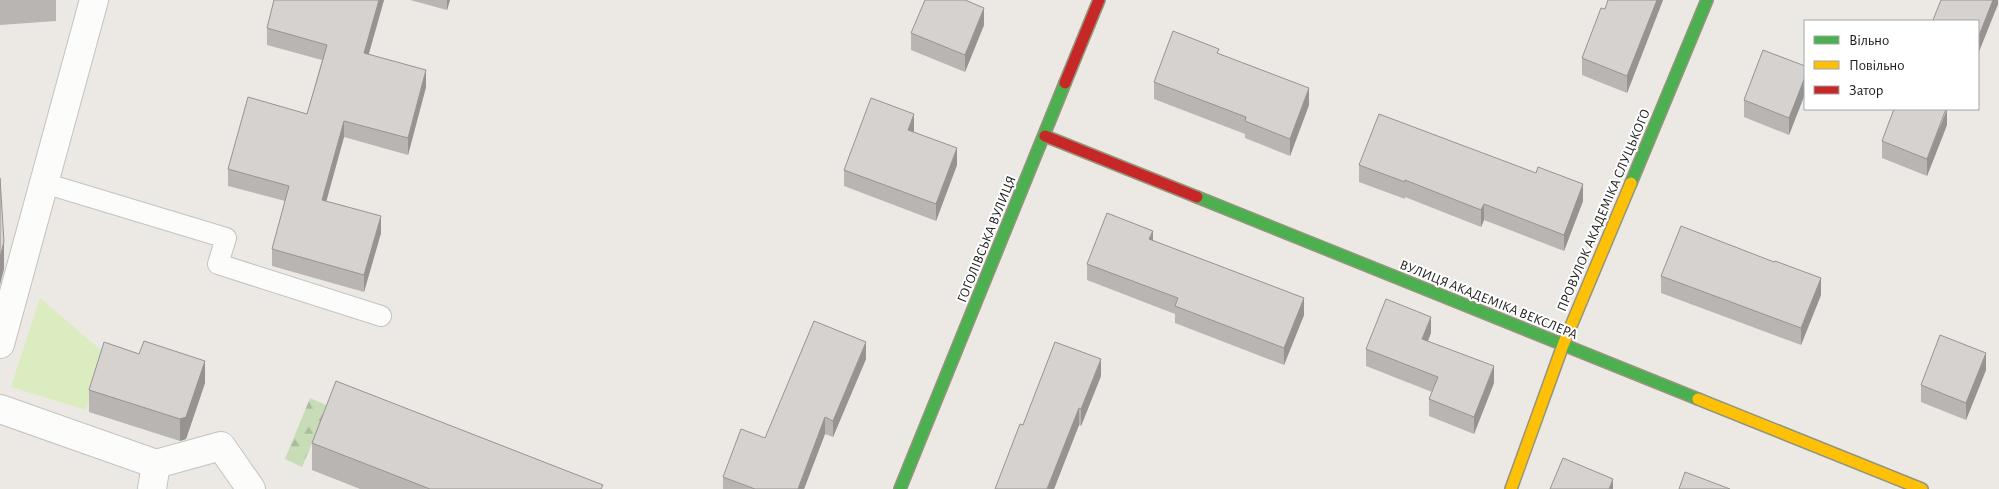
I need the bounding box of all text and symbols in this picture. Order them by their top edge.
legend [1804,20,1979,110]
text: Вільно [1849,33,1889,48]
text: Повільно [1849,58,1905,73]
text: Затор [1849,83,1884,98]
street label: ПРОВУЛОК АКАДЕМІКА СЛУЦЬКОГО [1555,107,1653,314]
street label: ГОГОЛІВСЬКА ВУЛИЦЯ [955,174,1019,305]
street label: ВУЛИЦЯ АКАДЕМІКА ВЕКСЛЕРА [1398,258,1580,342]

